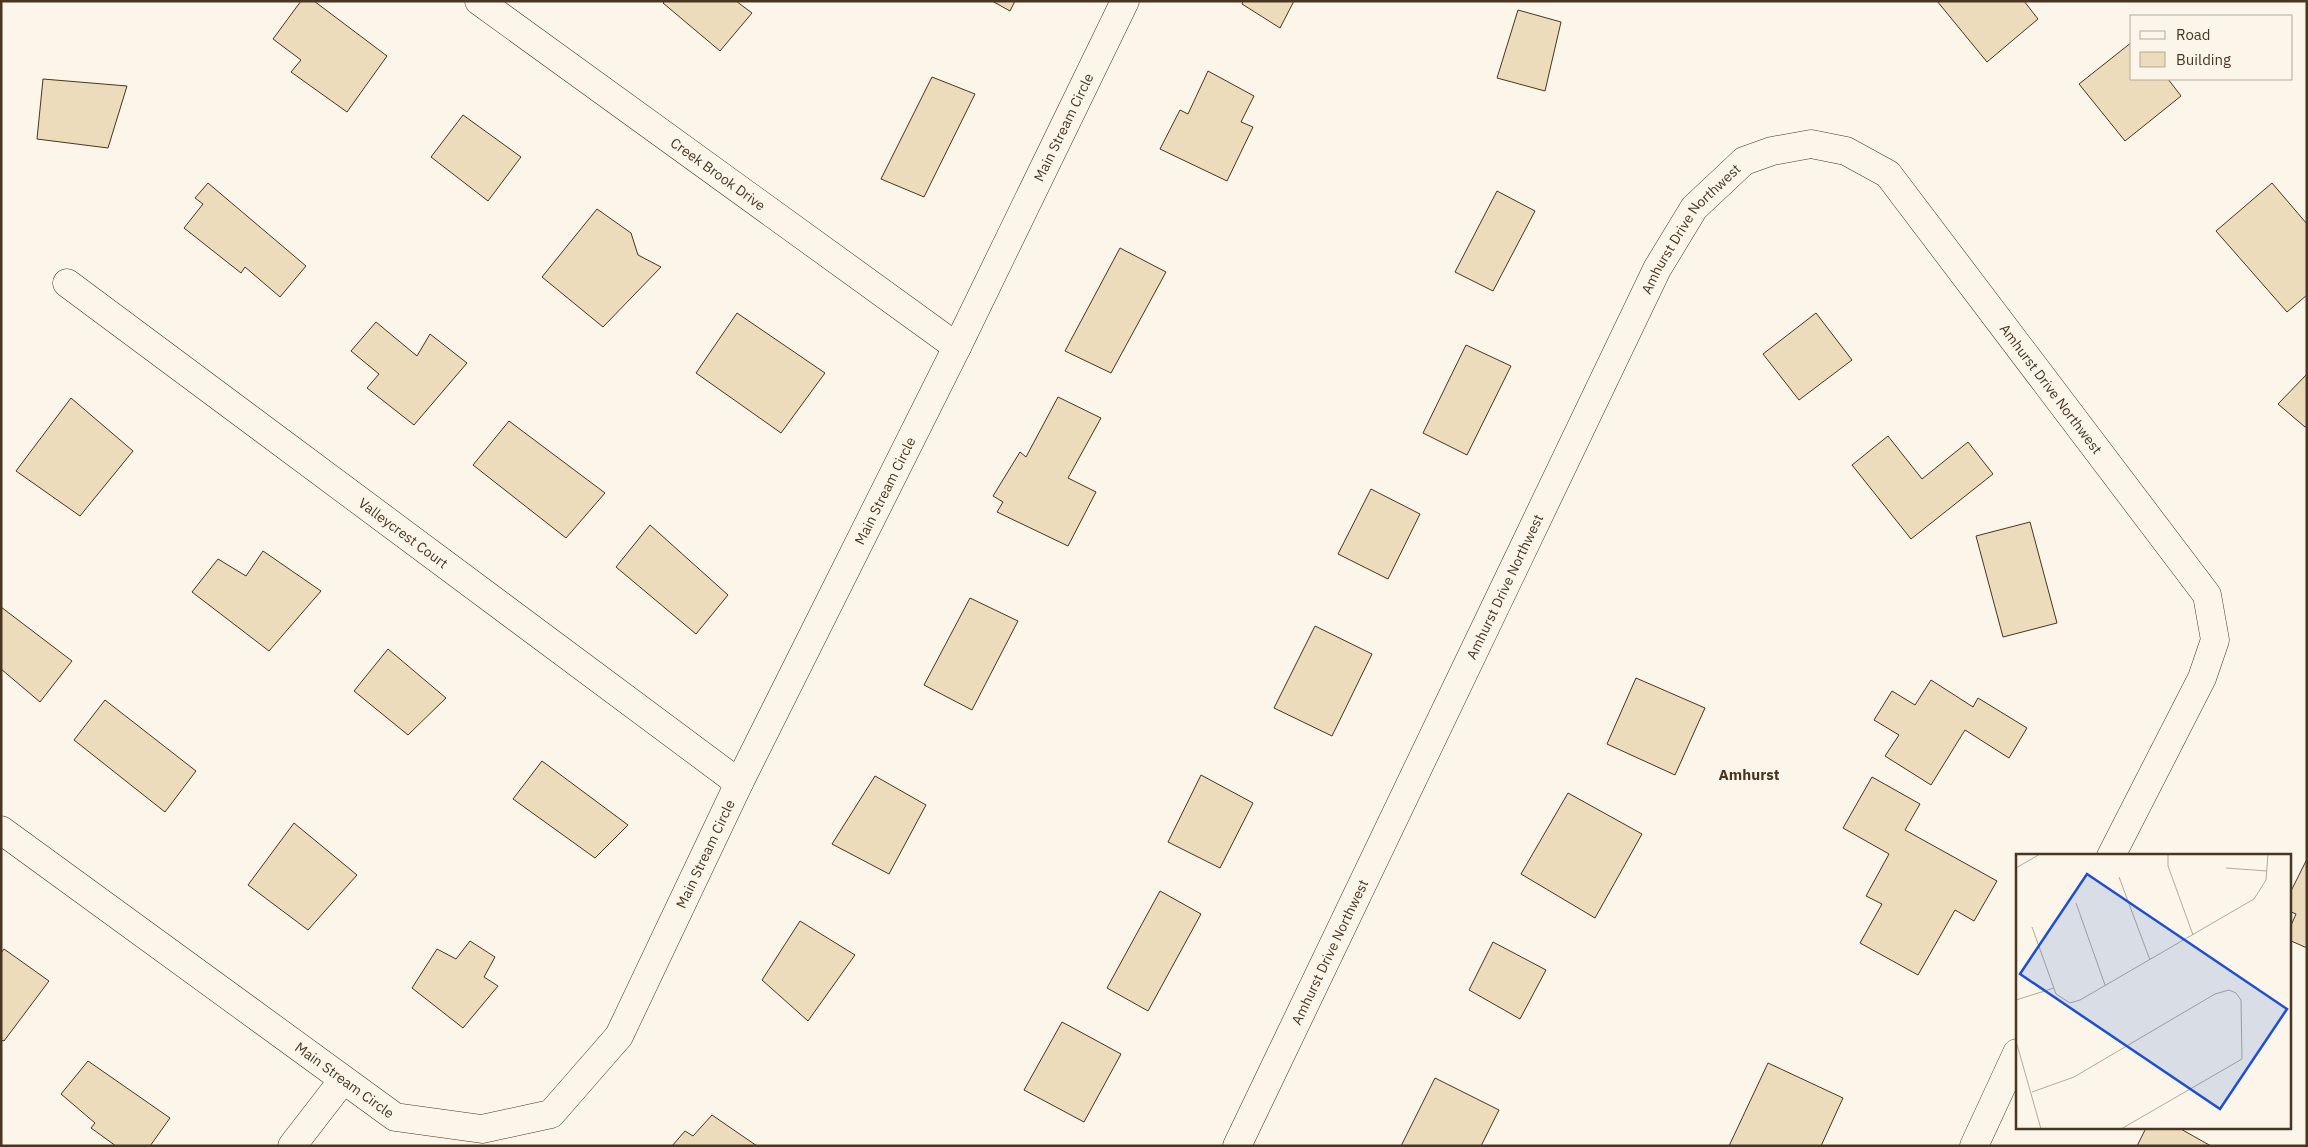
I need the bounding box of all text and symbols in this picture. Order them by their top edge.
legend [2130,15,2293,80]
text: Road [2176,25,2211,44]
text: Building [2176,50,2231,69]
street label: Main Stream Circle [1030,70,1098,185]
street label: Creek Brook Drive [667,134,769,215]
street label: Amhurst Drive Northwest [1637,160,1744,297]
street label: Amhurst Drive Northwest [1996,320,2106,458]
street label: Main Stream Circle [851,434,920,548]
street label: Valleycrest Court [355,494,452,572]
street label: Amhurst Drive Northwest [1462,511,1547,662]
district label: Amhurst [1719,765,1780,784]
street label: Main Stream Circle [672,796,739,911]
inset map [2016,854,2290,1130]
street label: Amhurst Drive Northwest [1287,876,1372,1028]
street label: Main Stream Circle [291,1038,398,1123]

